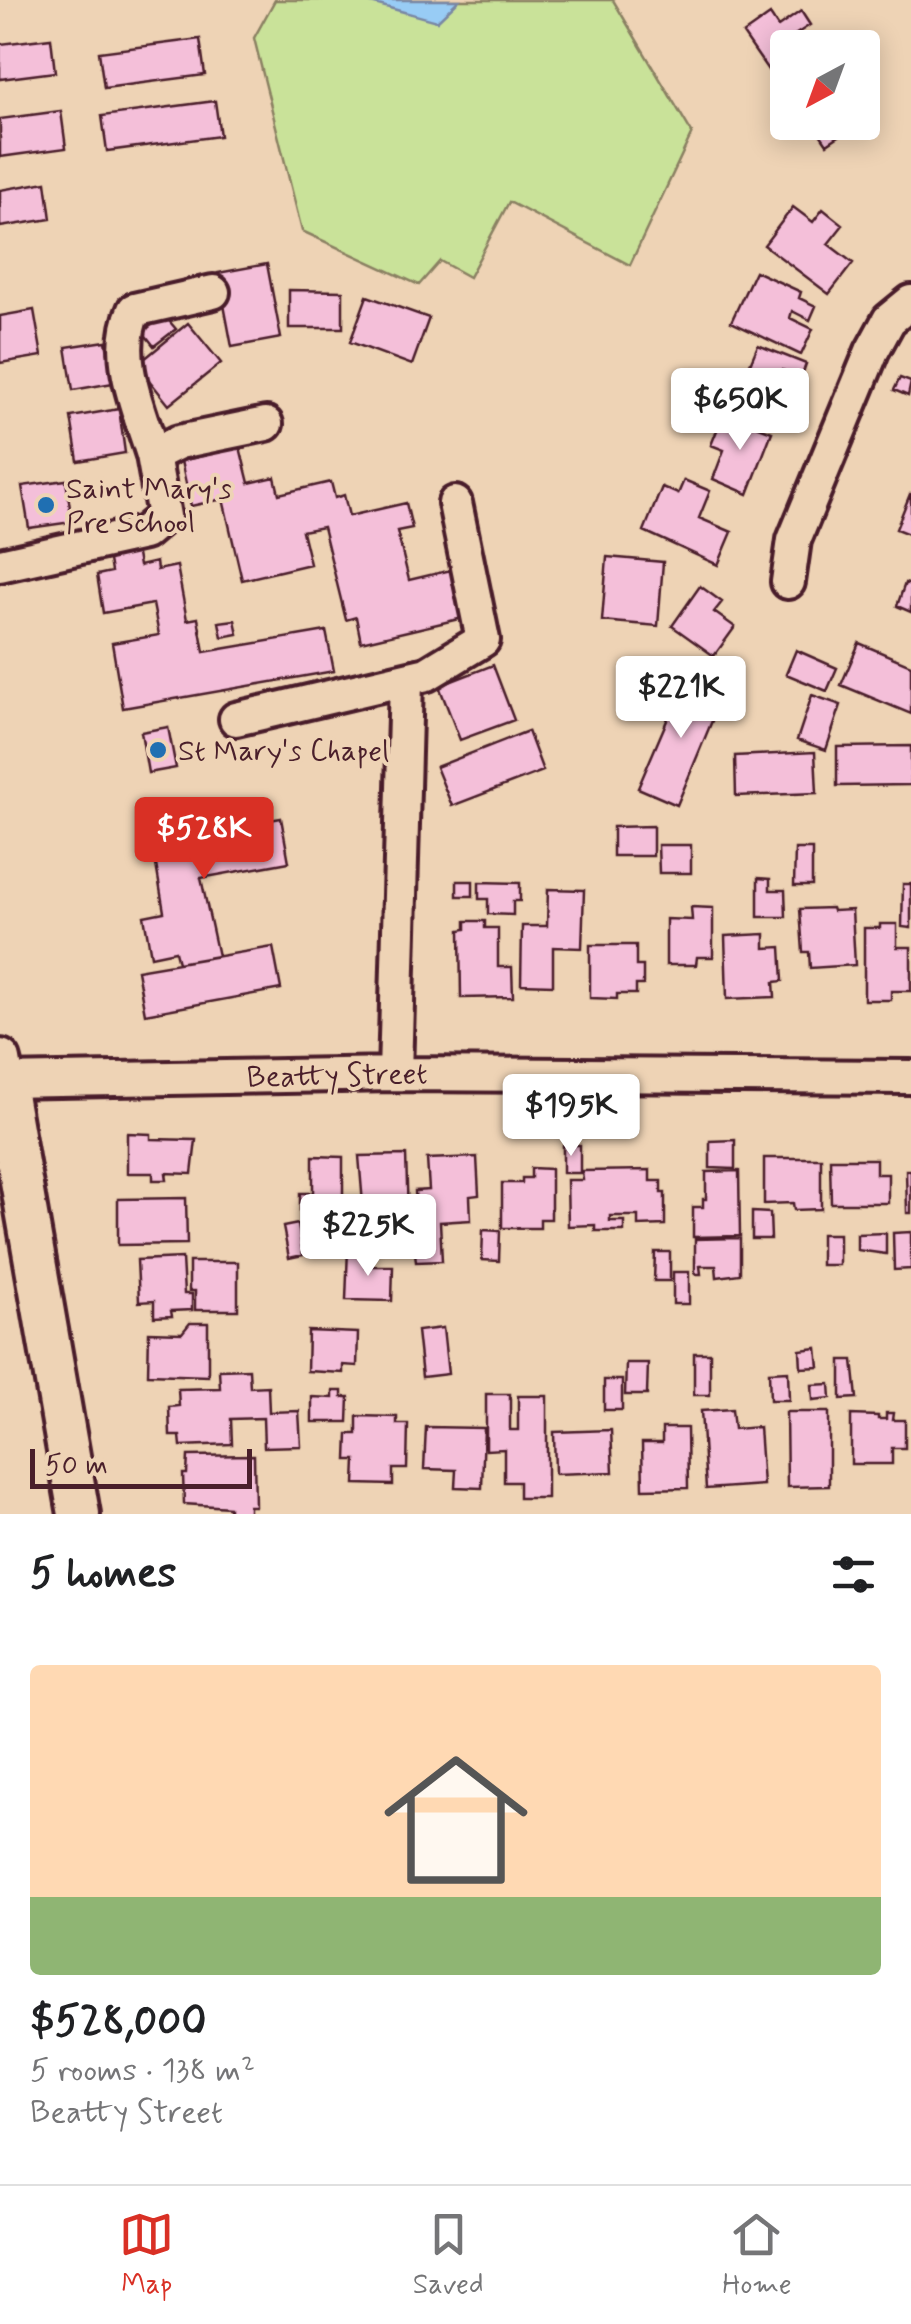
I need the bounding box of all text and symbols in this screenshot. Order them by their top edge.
north arrow [770,30,880,140]
map controls [770,30,880,140]
pin: $650K [670,368,810,453]
text: $650K [693,379,787,421]
place label: Saint Mary's Pre School [66,470,232,543]
marker: Saint Mary's Pre School [35,494,57,516]
pin: $221K [611,656,751,741]
text: $221K [638,667,724,709]
place label: St Mary's Chapel [178,732,389,771]
marker: St Mary's Chapel [147,739,169,761]
pin: $528K [134,797,274,882]
text: $528K [157,808,251,850]
street label: Beatty Street [246,1055,428,1098]
pin: $195K [501,1074,641,1159]
text: $195K [525,1085,617,1127]
pin: $225K [298,1194,438,1279]
text: $225K [322,1205,414,1247]
scale bar [30,1444,252,1488]
text: 50 m [45,1448,108,1485]
text: 5 homes [30,1547,176,1602]
icon: filters [826,1547,881,1602]
icon: home [366,1730,546,1910]
text: $528,000 [30,1995,207,2050]
text: 5 rooms · 138 m² [30,2050,255,2092]
text: Beatty Street [30,2092,223,2134]
tab: Map [119,2207,174,2304]
tab: Saved [413,2207,484,2304]
tab: Home [722,2207,792,2304]

